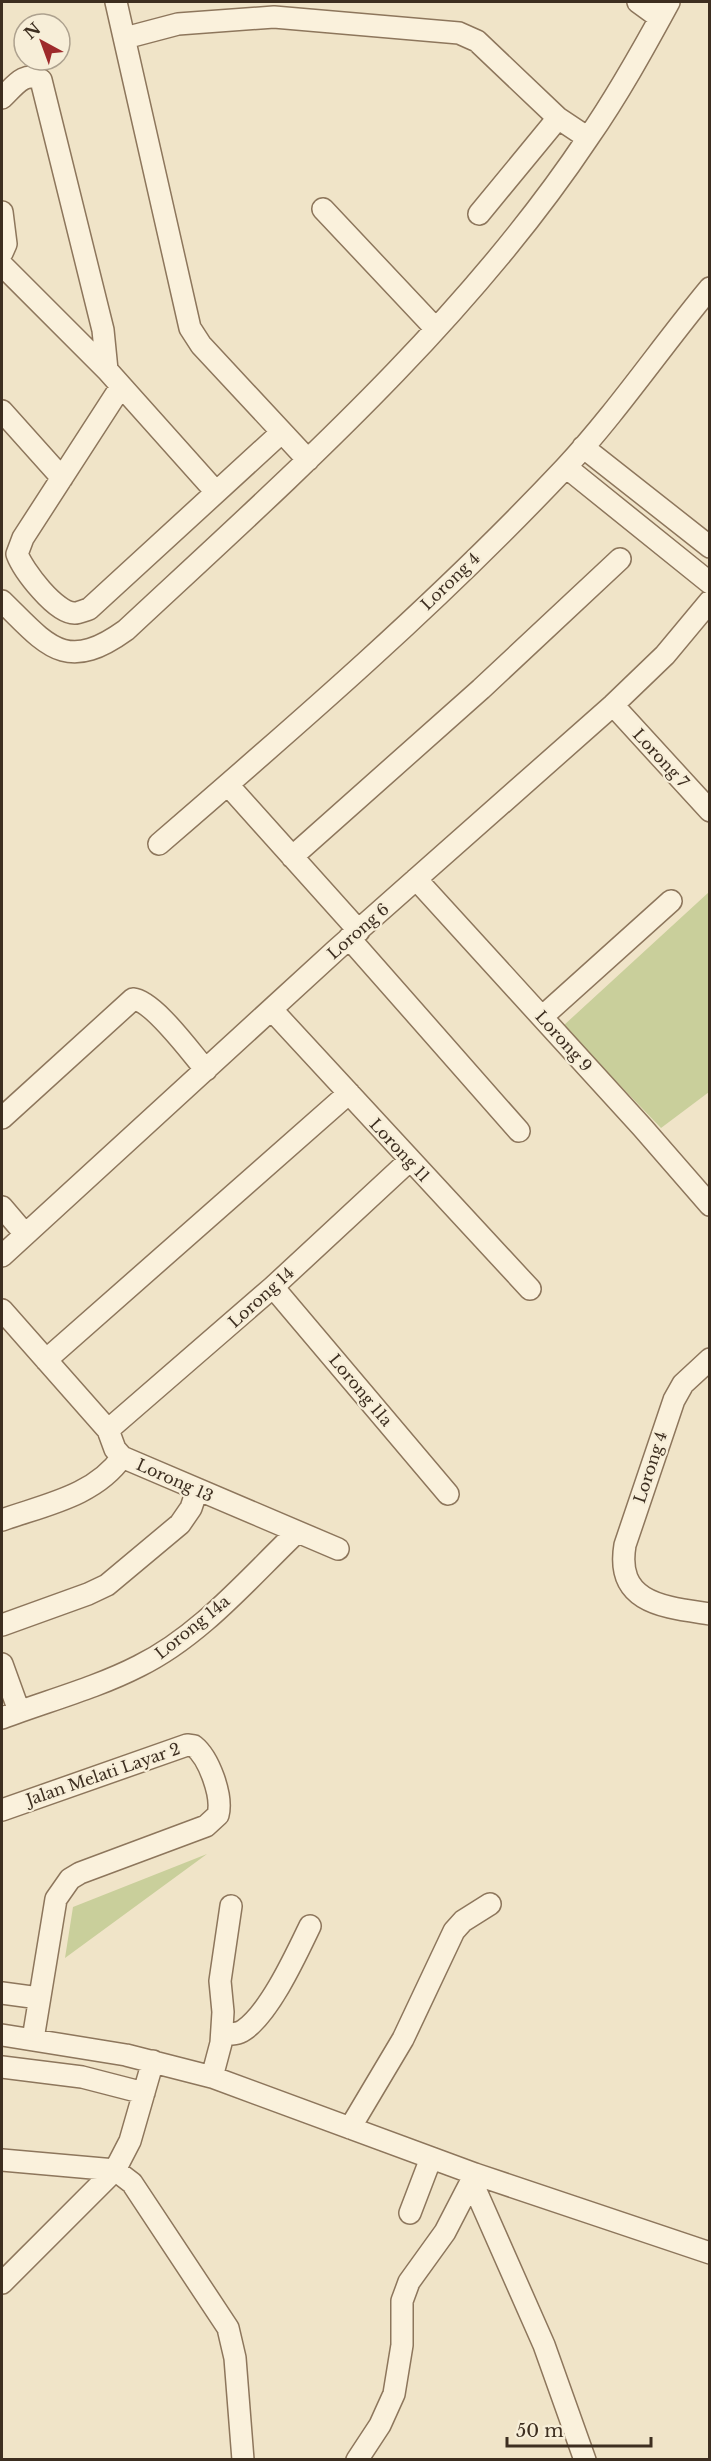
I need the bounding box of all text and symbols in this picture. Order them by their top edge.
north arrow [12,12,72,72]
text: N [20,18,44,43]
street label: Lorong 4 [416,548,484,614]
street label: Lorong 7 [629,724,694,792]
street label: Lorong 6 [323,899,393,963]
street label: Lorong 9 [531,1006,597,1076]
street label: Lorong 11 [366,1114,434,1186]
street label: Lorong 14 [224,1262,298,1332]
street label: Lorong 11a [325,1350,397,1430]
street label: Lorong 4 [629,1429,671,1505]
street label: Lorong 13 [133,1454,217,1506]
street label: Lorong 14a [151,1591,234,1663]
street label: Jalan Melati Layar 2 [22,1738,183,1810]
scale bar [507,2410,651,2448]
text: 50 m [516,2420,564,2442]

